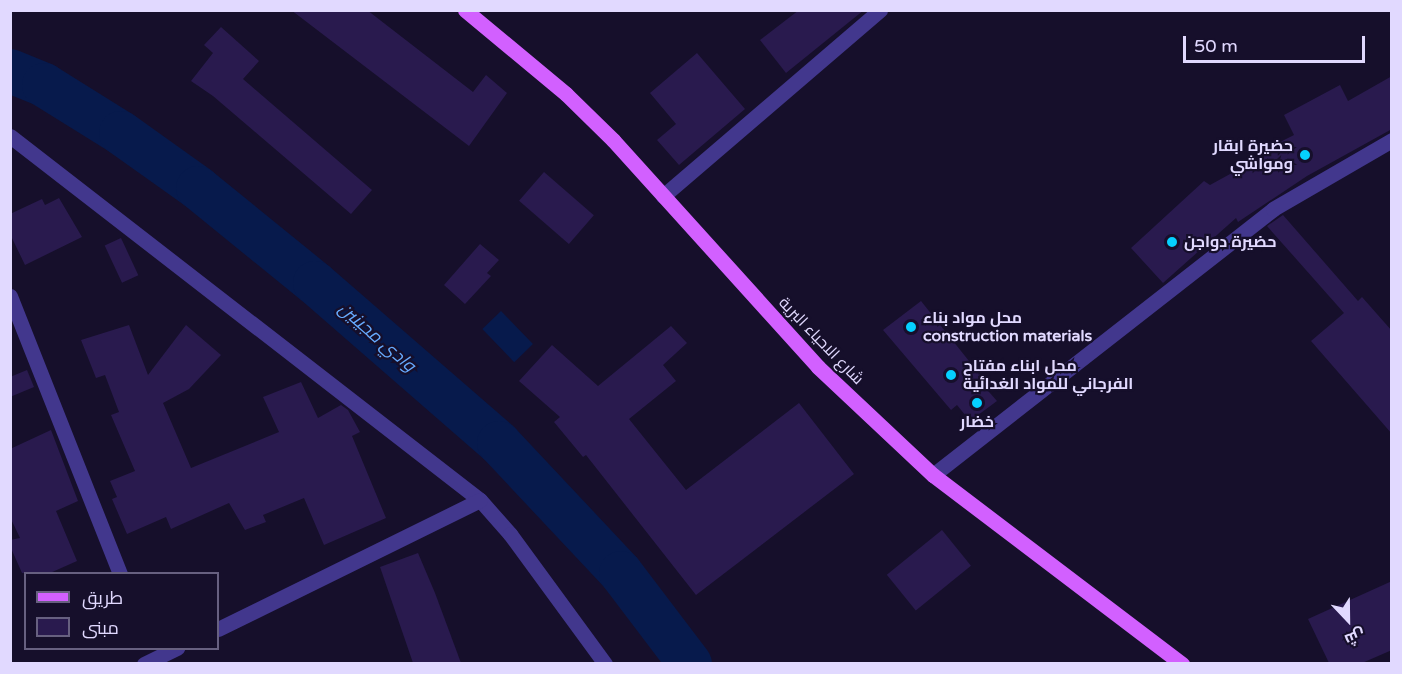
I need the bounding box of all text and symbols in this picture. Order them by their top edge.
scale bar [1186,24,1368,62]
text: 50 m [1194,35,1238,57]
place label: حضيرة ابقار ومواشي [1213,136,1293,174]
marker: حضيرة ابقار ومواشي [1298,148,1312,162]
place label: حضيرة دواجن [1184,232,1276,252]
marker: حضيرة دواجن [1165,235,1179,249]
street label: شارع الاحياء البرية [775,293,867,389]
water label: وادي مجينين [334,298,420,376]
place label: محل مواد بناء construction materials [923,308,1092,346]
marker: محل مواد بناء construction materials [904,320,918,334]
place label: محل ابناء مفتاح الفرجاني للمواد الغدائية [963,356,1133,394]
marker: محل ابناء مفتاح الفرجاني للمواد الغدائية [944,368,958,382]
marker: خضار [970,396,984,410]
place label: خضار [960,412,994,432]
legend [24,572,219,650]
text: طريق [82,587,123,609]
north arrow [1318,590,1378,650]
text: مبنى [82,617,119,639]
text: ش [1341,624,1368,650]

